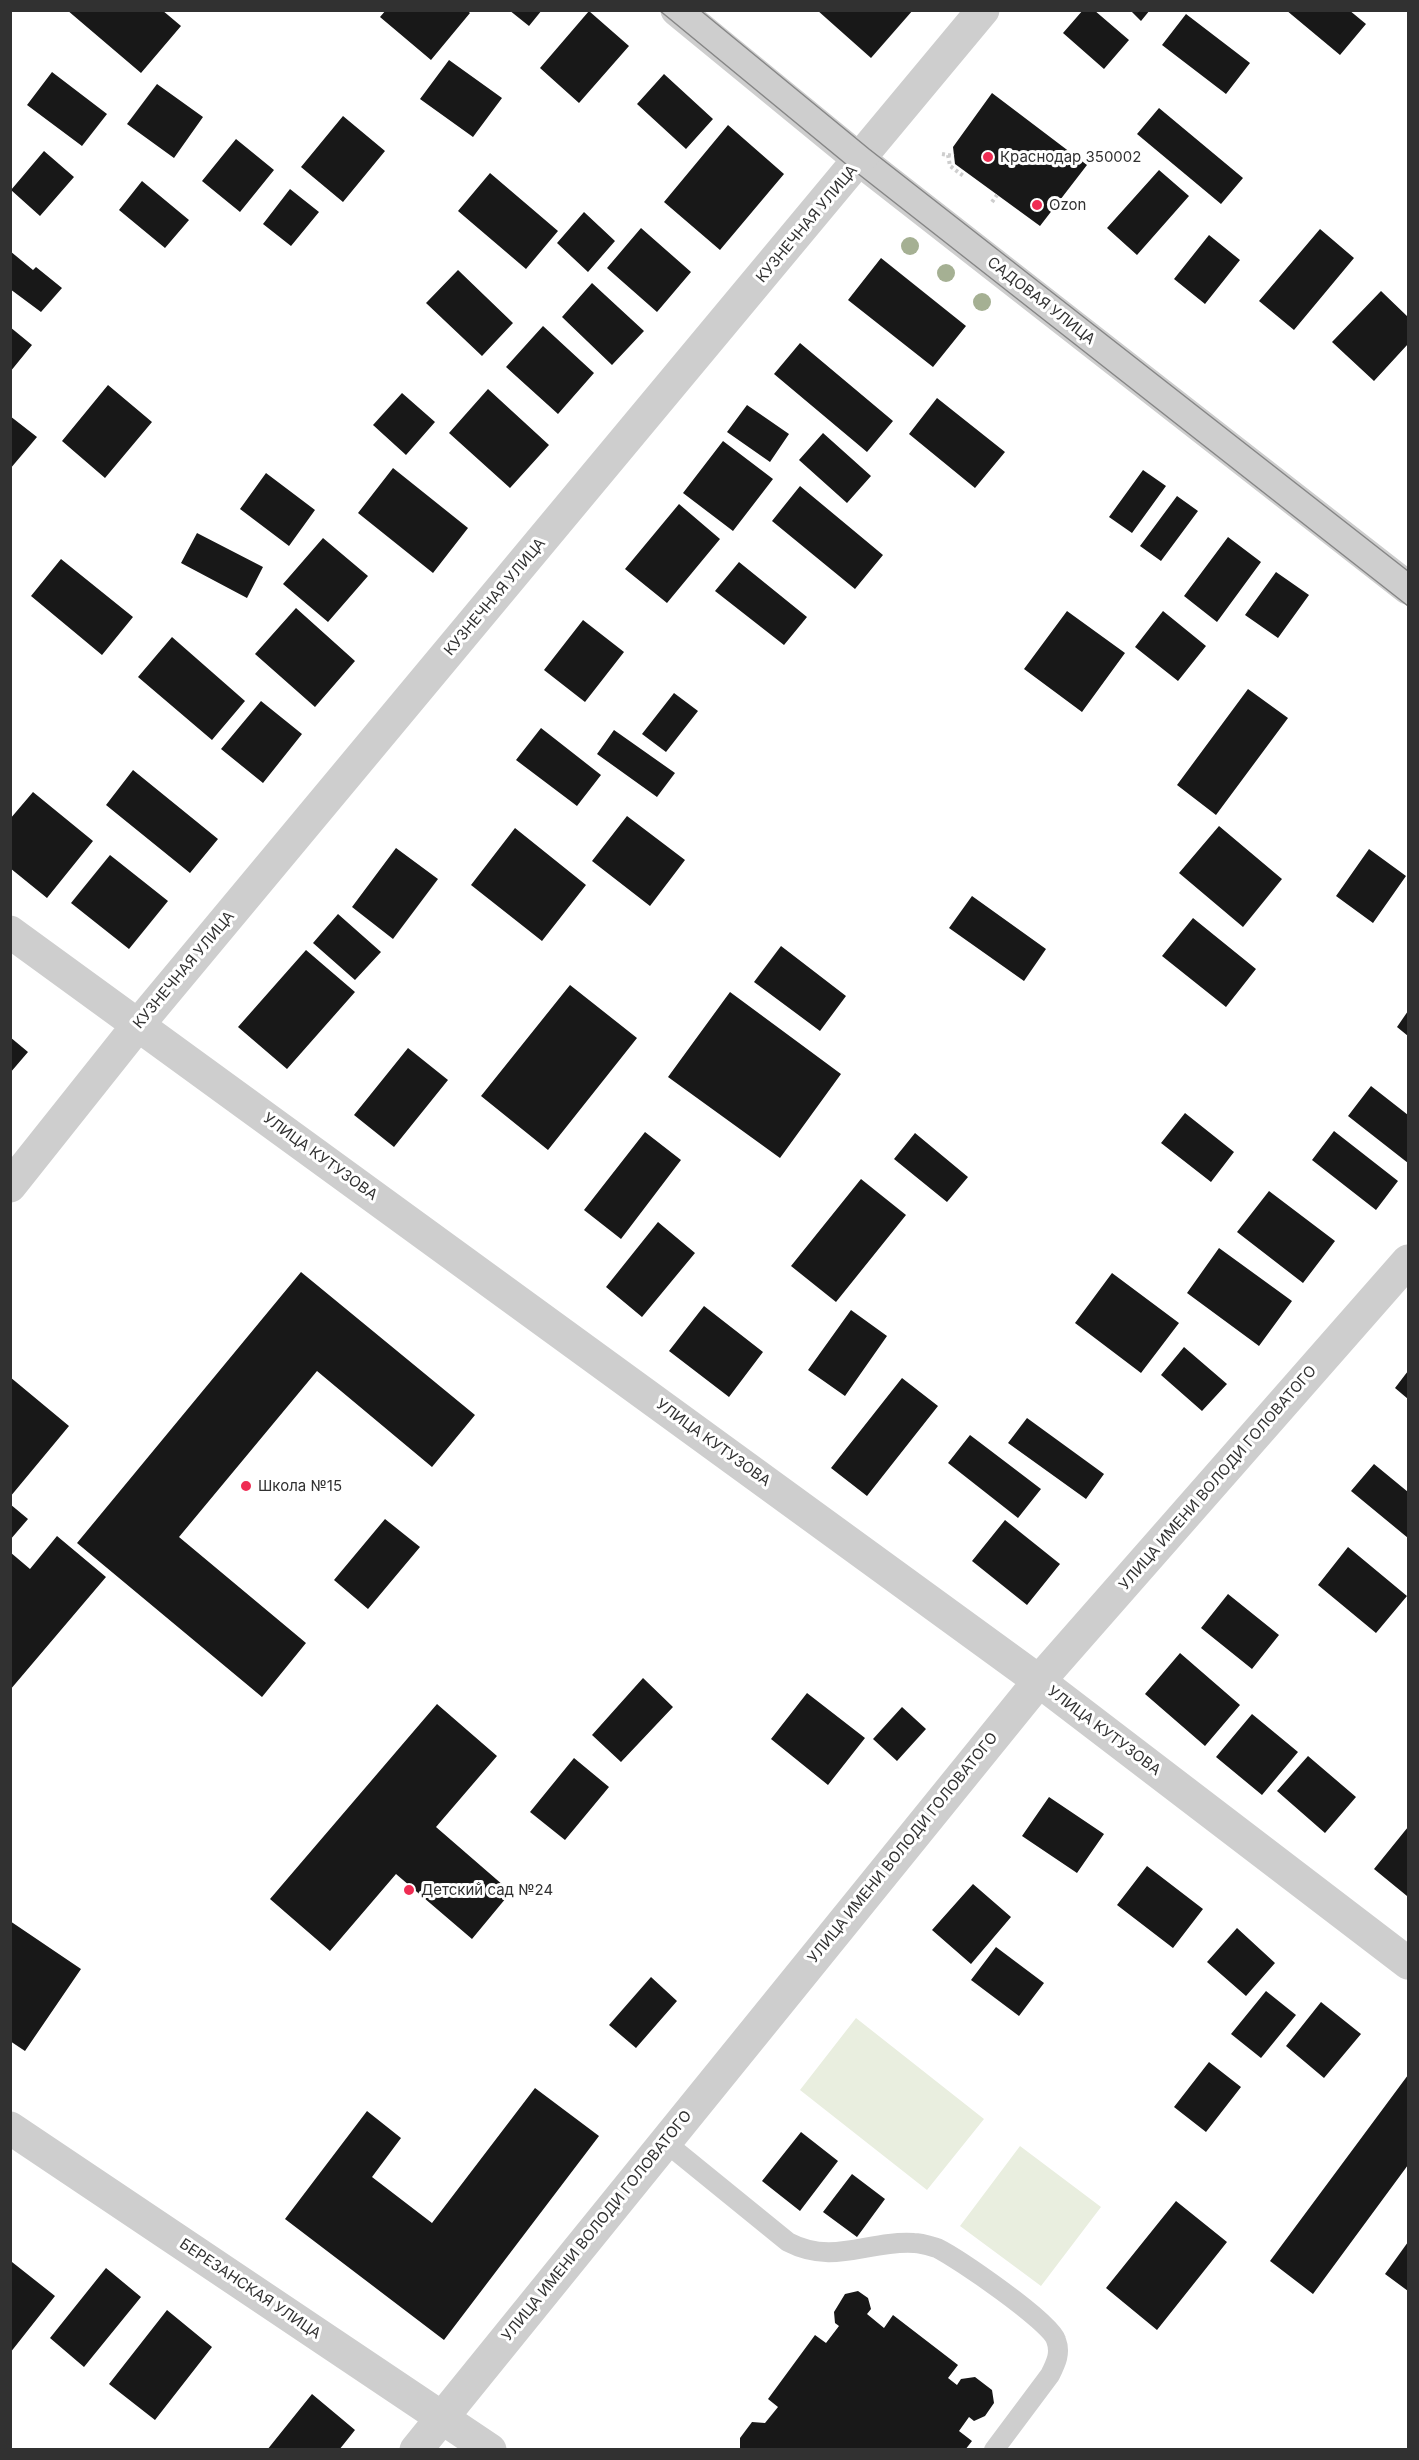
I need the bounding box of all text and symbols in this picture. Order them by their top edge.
place label: Краснодар 350002 [1000,148,1141,166]
marker: Краснодар 350002 [981,150,995,164]
street label: КУЗНЕЧНАЯ УЛИЦА [753,162,861,286]
place label: Ozon [1049,196,1086,214]
marker: Ozon [1030,198,1044,212]
street label: САДОВАЯ УЛИЦА [983,253,1099,349]
street label: КУЗНЕЧНАЯ УЛИЦА [441,535,549,659]
street label: КУЗНЕЧНАЯ УЛИЦА [130,908,238,1032]
street label: УЛИЦА КУТУЗОВА [259,1109,381,1205]
street label: УЛИЦА ИМЕНИ ВОЛОДИ ГОЛОВАТОГО [1116,1362,1320,1594]
street label: УЛИЦА КУТУЗОВА [652,1395,774,1491]
place label: Школа №15 [258,1477,342,1495]
marker: Школа №15 [239,1479,253,1493]
street label: УЛИЦА КУТУЗОВА [1044,1683,1164,1779]
street label: УЛИЦА ИМЕНИ ВОЛОДИ ГОЛОВАТОГО [804,1729,1002,1967]
place label: Детский сад №24 [421,1881,553,1899]
marker: Детский сад №24 [402,1883,416,1897]
street label: УЛИЦА ИМЕНИ ВОЛОДИ ГОЛОВАТОГО [498,2107,696,2345]
street label: БЕРЕЗАНСКАЯ УЛИЦА [176,2235,324,2343]

